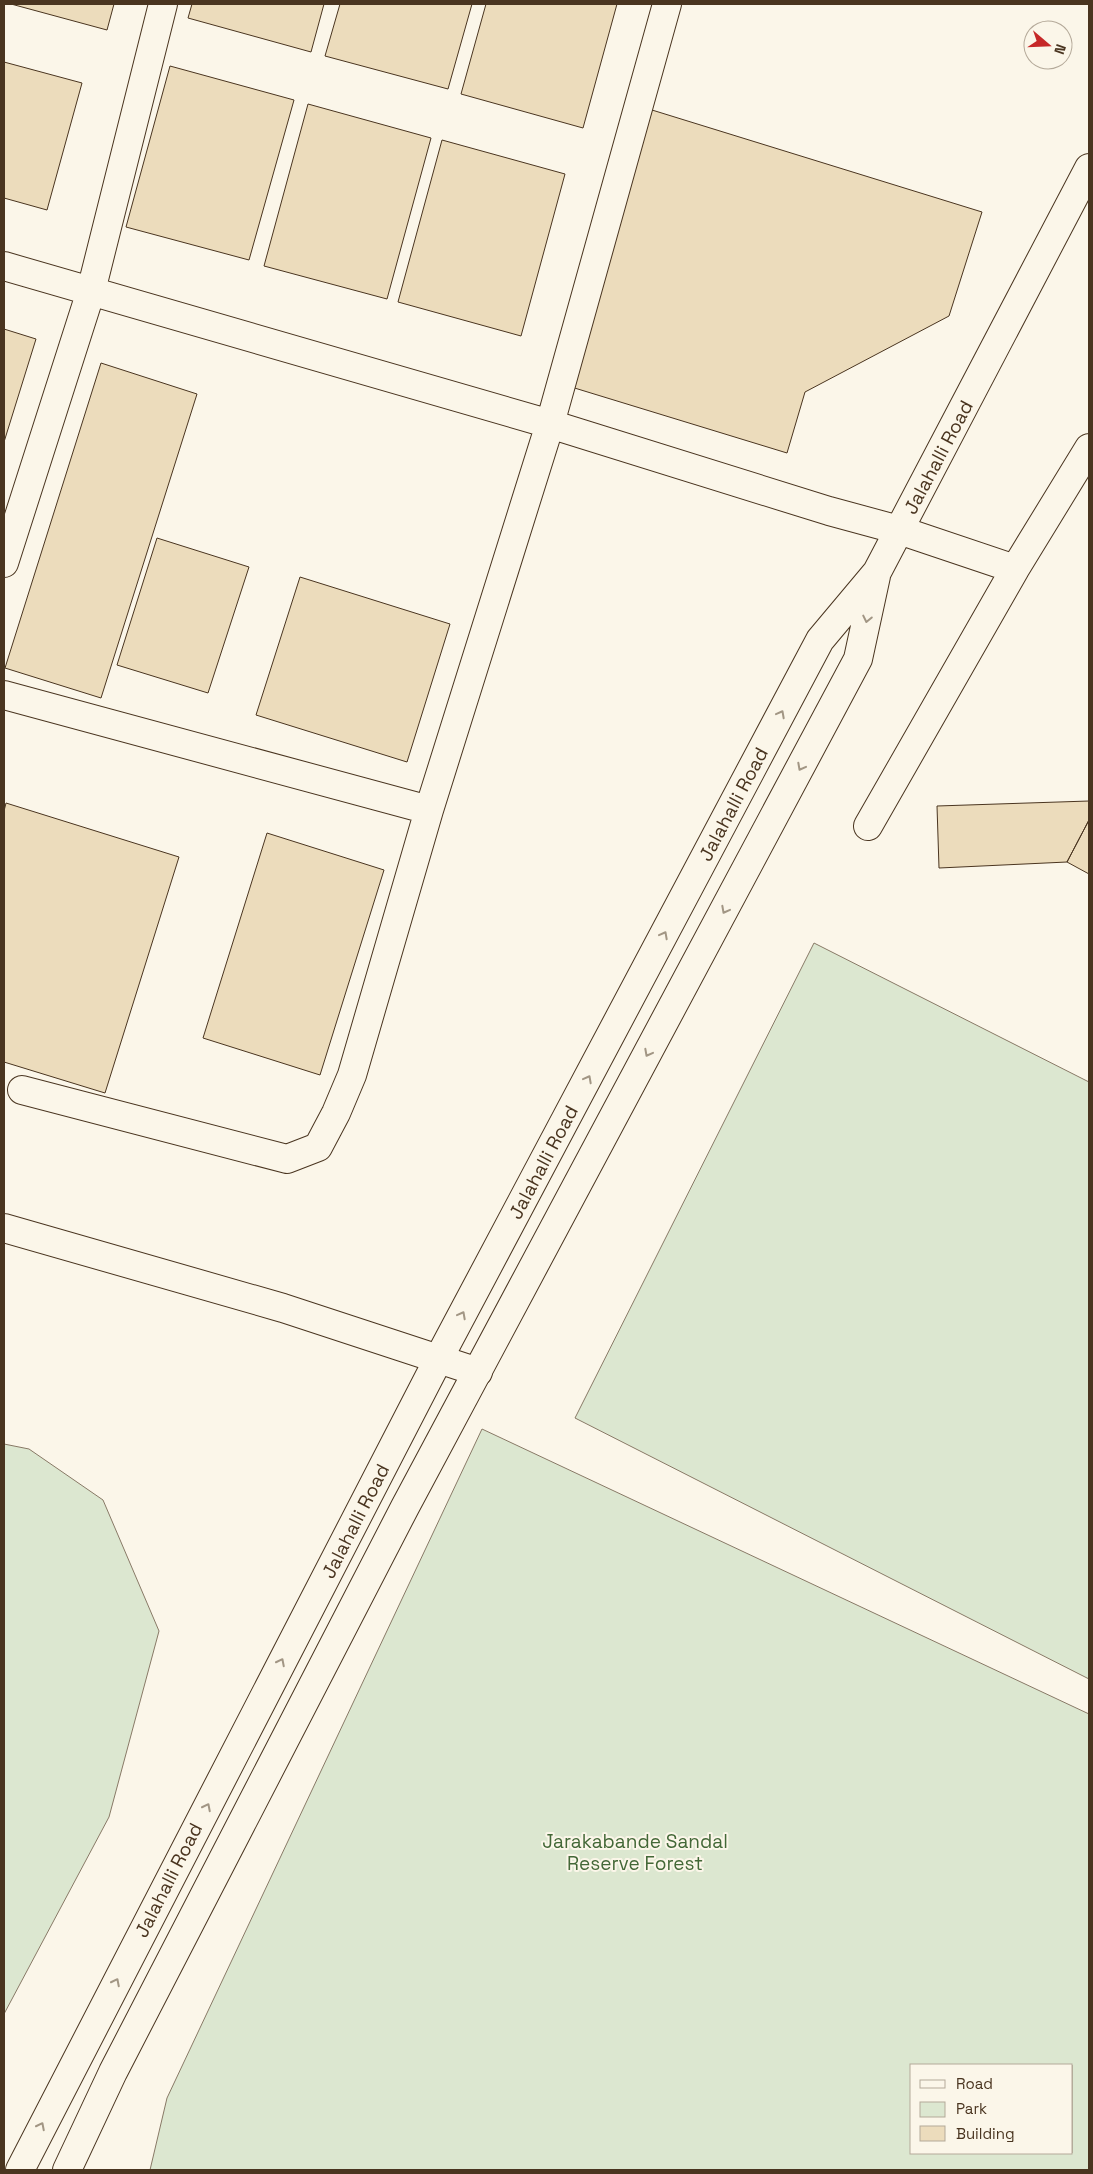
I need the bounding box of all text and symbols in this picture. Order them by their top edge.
north arrow [1023,20,1073,70]
text: N [1050,42,1070,57]
street label: Jalahalli Road [898,396,979,518]
one-way arrow [862,615,873,624]
one-way arrow [775,710,785,719]
street label: Jalahalli Road [693,743,774,865]
one-way arrow [797,761,807,770]
one-way arrow [721,905,731,914]
one-way arrow [658,931,668,940]
one-way arrow [644,1048,654,1057]
one-way arrow [581,1075,591,1084]
street label: Jalahalli Road [503,1101,584,1223]
one-way arrow [456,1311,466,1320]
street label: Jalahalli Road [316,1460,395,1583]
one-way arrow [275,1659,285,1668]
one-way arrow [201,1803,211,1812]
street label: Jalahalli Road [129,1819,208,1942]
park label: Jarakabande Sandal Reserve Forest [542,1829,728,1876]
one-way arrow [110,1978,120,1987]
legend [910,2064,1073,2154]
text: Road [956,2074,993,2093]
text: Park [956,2099,987,2118]
one-way arrow [35,2123,45,2132]
text: Building [956,2124,1015,2143]

